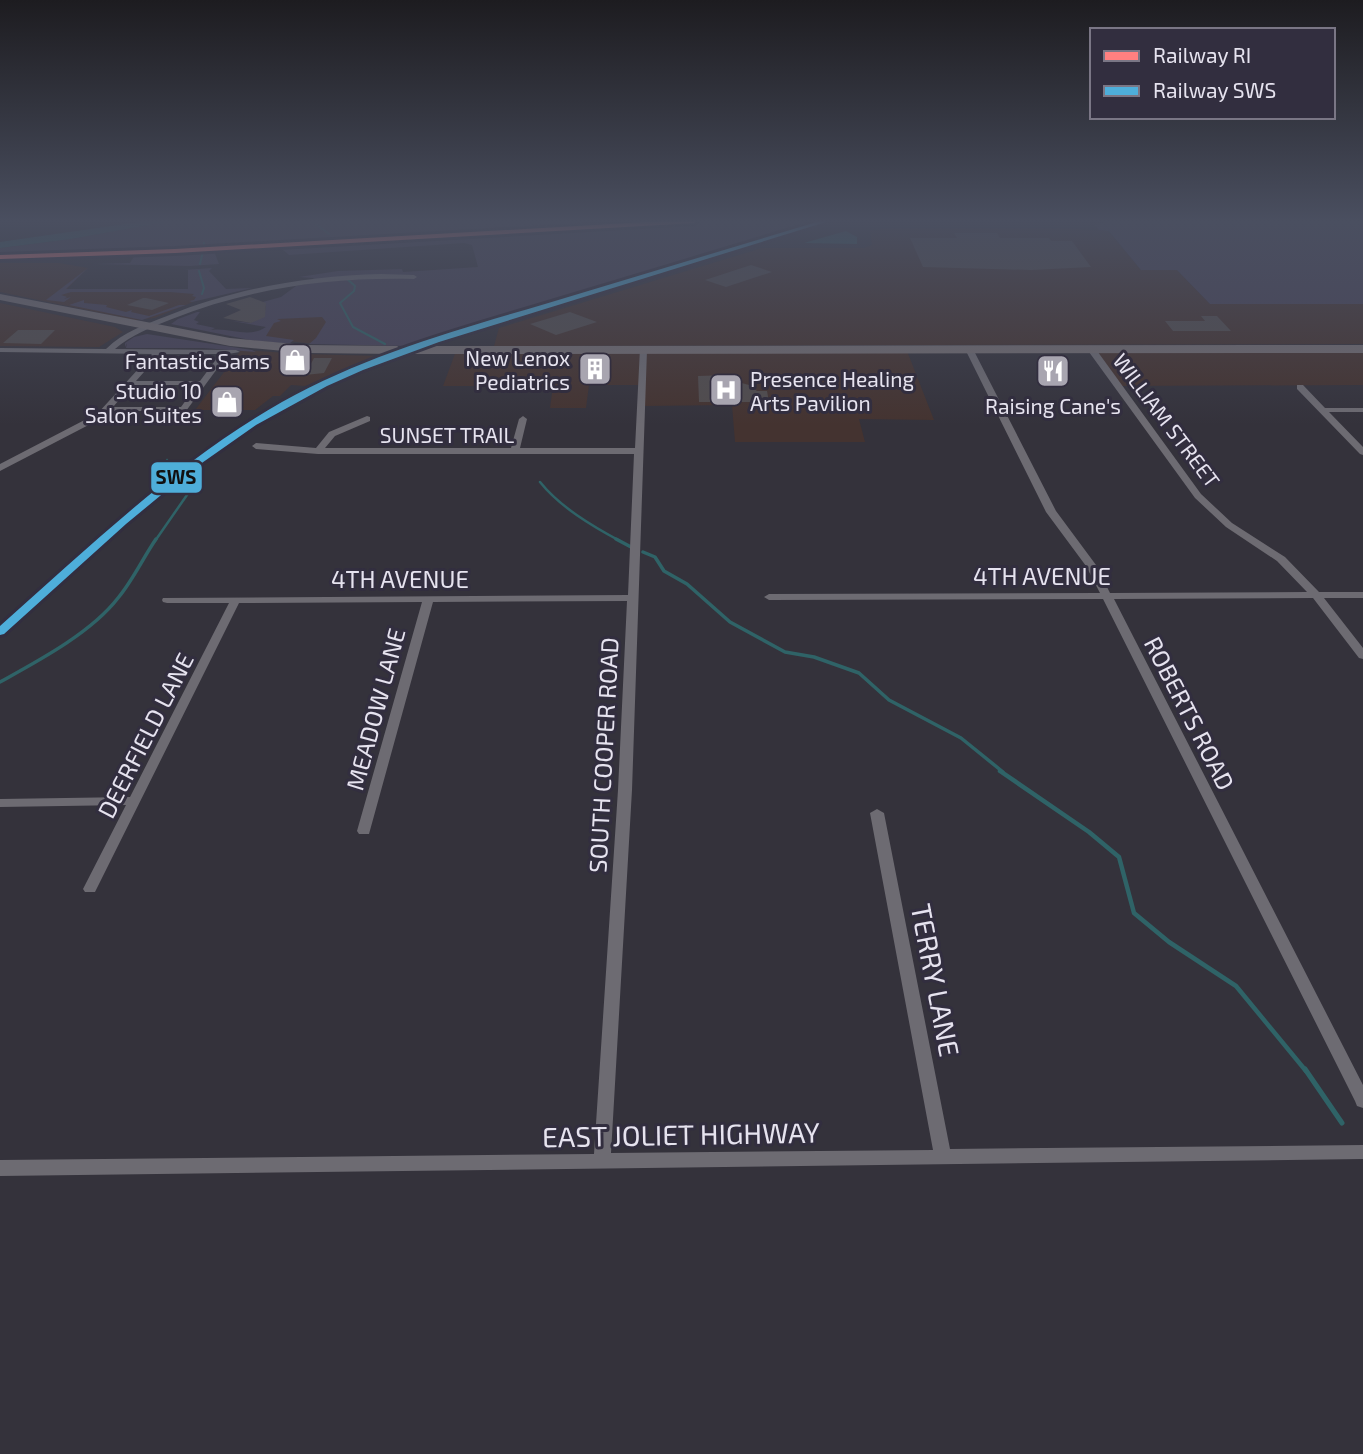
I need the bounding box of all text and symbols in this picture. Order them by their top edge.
legend [1090,28,1335,119]
text: Railway RI [1153,42,1251,67]
text: Railway SWS [1153,77,1276,102]
shop icon: Fantastic Sams [276,341,314,379]
place label: New Lenox Pediatrics [465,345,570,394]
place label: Fantastic Sams [125,348,270,373]
street label: WILLIAM STREET [1108,348,1226,492]
building icon: New Lenox Pediatrics [576,350,614,388]
restaurant icon: Raising Cane's [1034,352,1072,390]
place label: Presence Healing Arts Pavilion [750,366,915,415]
hospital icon: Presence Healing Arts Pavilion [707,371,745,409]
place label: Studio 10 Salon Suites [85,378,202,427]
shop icon: Studio 10 Salon Suites [208,383,246,421]
place label: Raising Cane's [985,393,1121,418]
street label: SUNSET TRAIL [380,422,514,447]
line badge: SWS [150,461,203,494]
text: SWS [156,465,196,488]
street label: 4TH AVENUE [973,561,1111,590]
street label: 4TH AVENUE [331,564,469,593]
street label: MEADOW LANE [339,625,411,793]
street label: ROBERTS ROAD [1139,632,1241,794]
street label: SOUTH COOPER ROAD [582,637,624,873]
street label: DEERFIELD LANE [91,648,199,822]
street label: TERRY LANE [905,901,967,1059]
street label: EAST JOLIET HIGHWAY [542,1115,820,1153]

